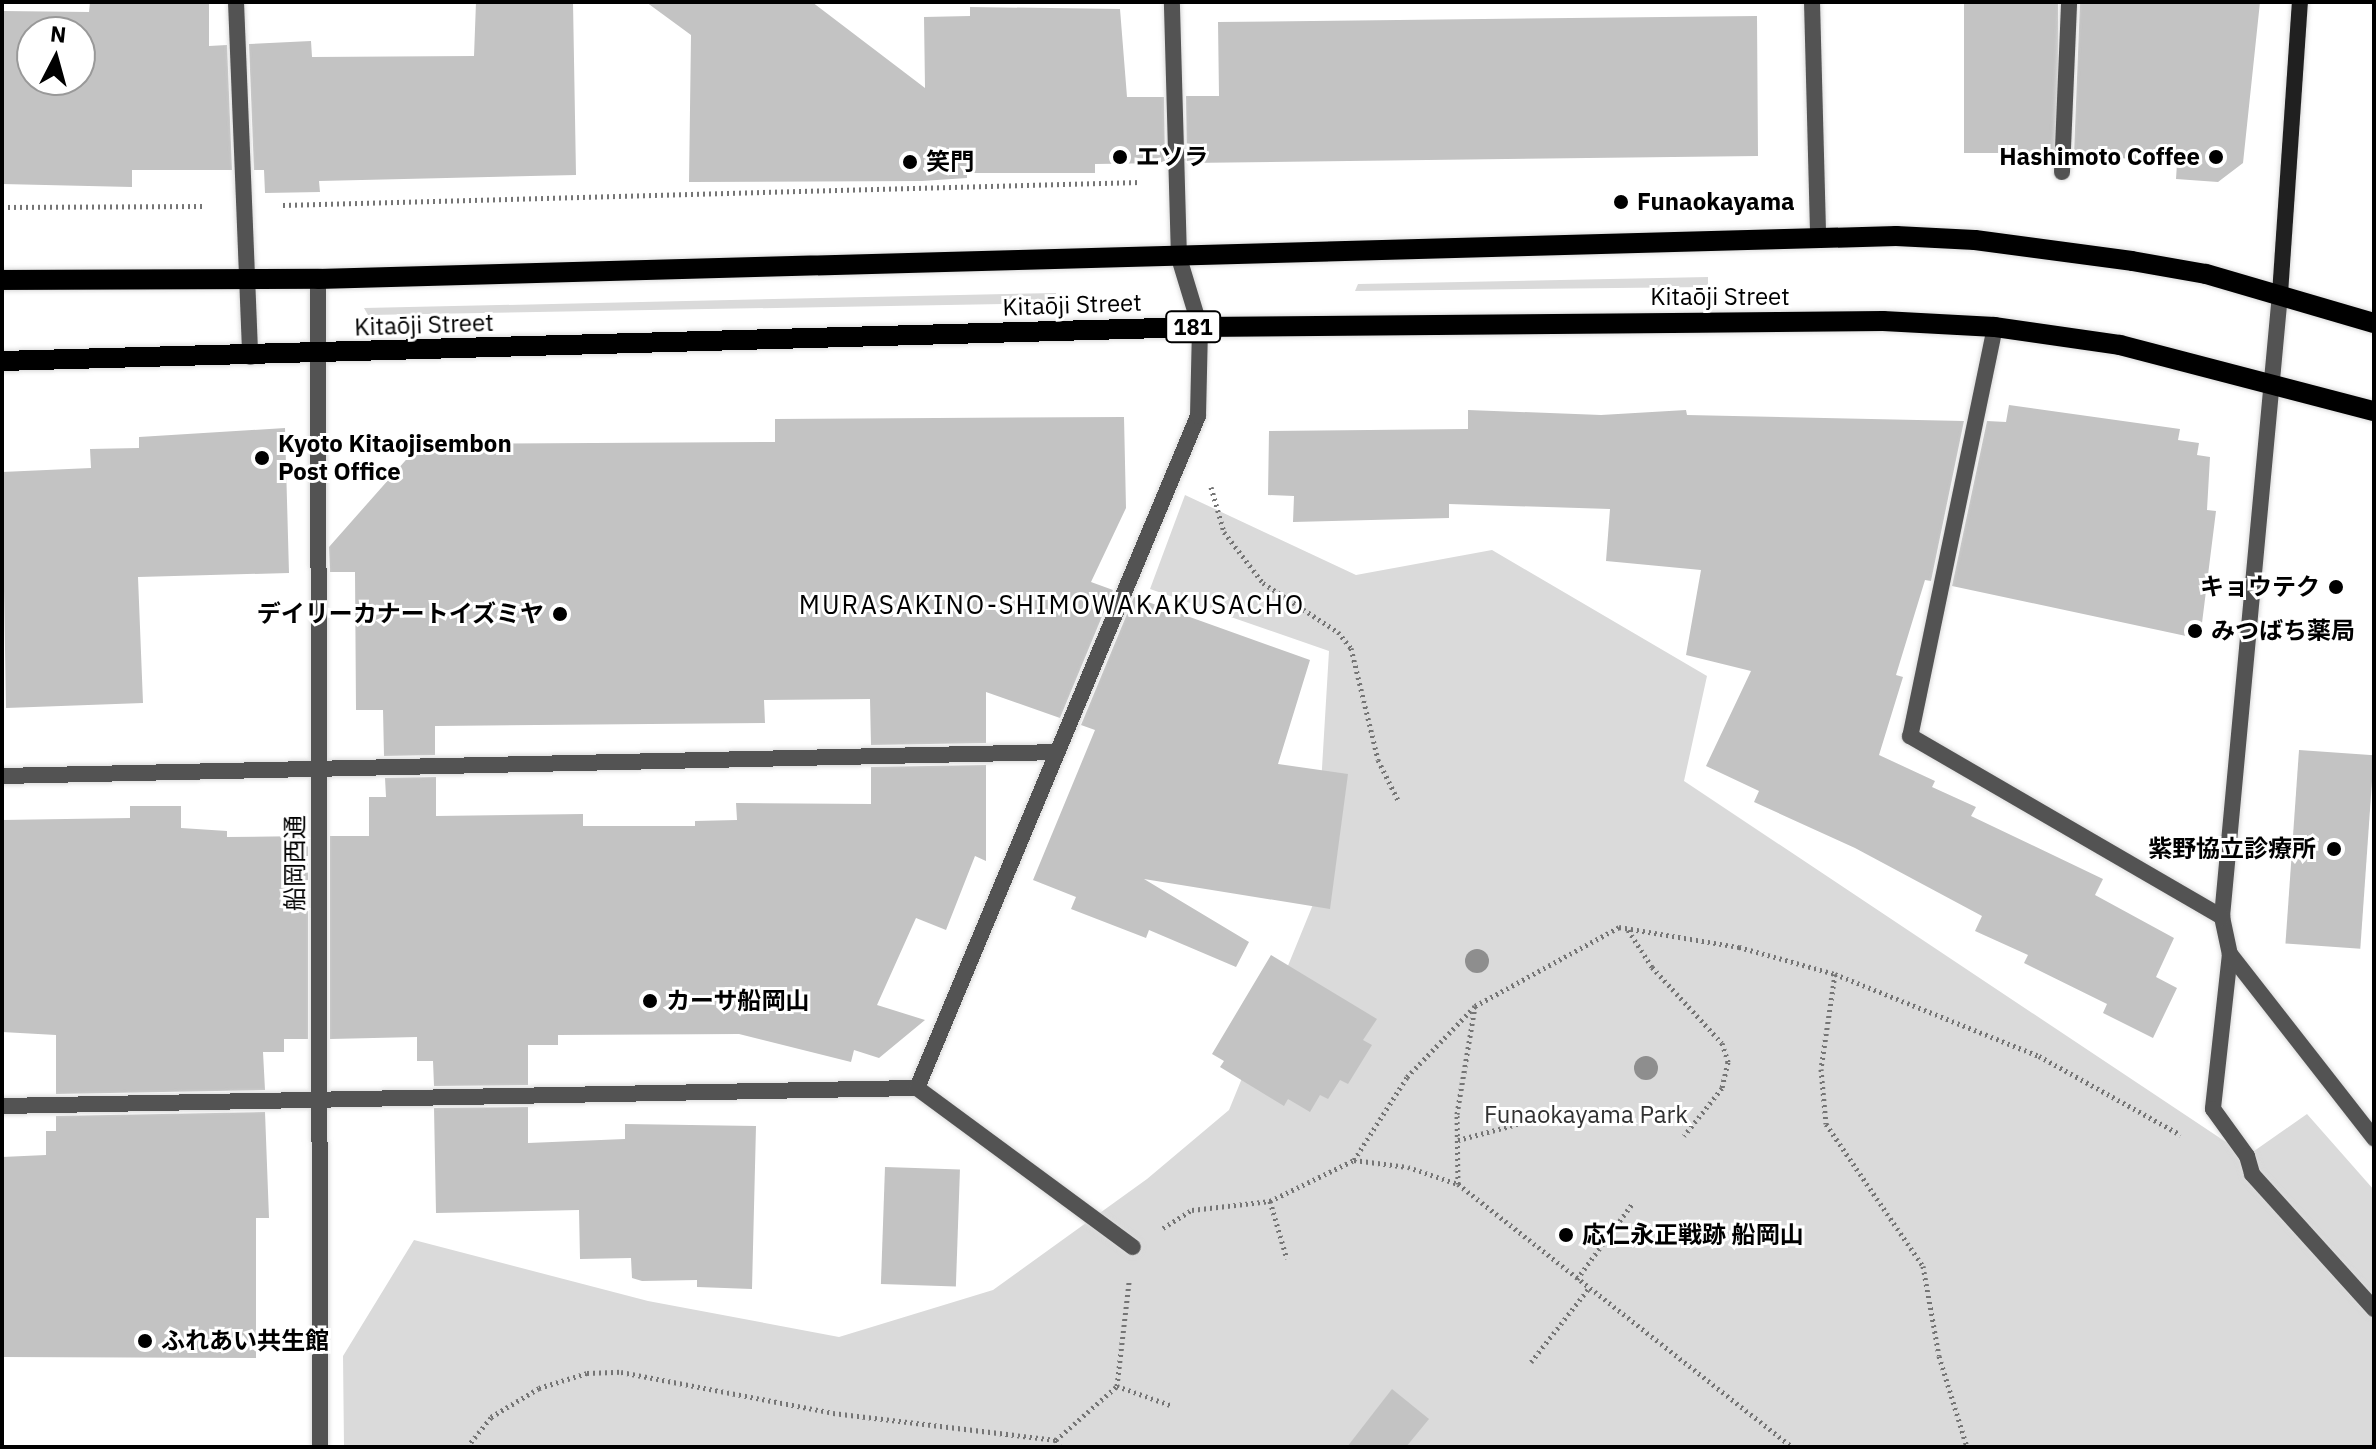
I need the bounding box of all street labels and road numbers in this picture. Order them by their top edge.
street label: Kitaōji Street [1650,283,1790,311]
street label: Kitaōji Street [1002,288,1142,322]
street label: Kitaōji Street [354,308,494,342]
road number: 181 [1165,309,1221,345]
street label: 船岡西通 [281,815,309,911]

